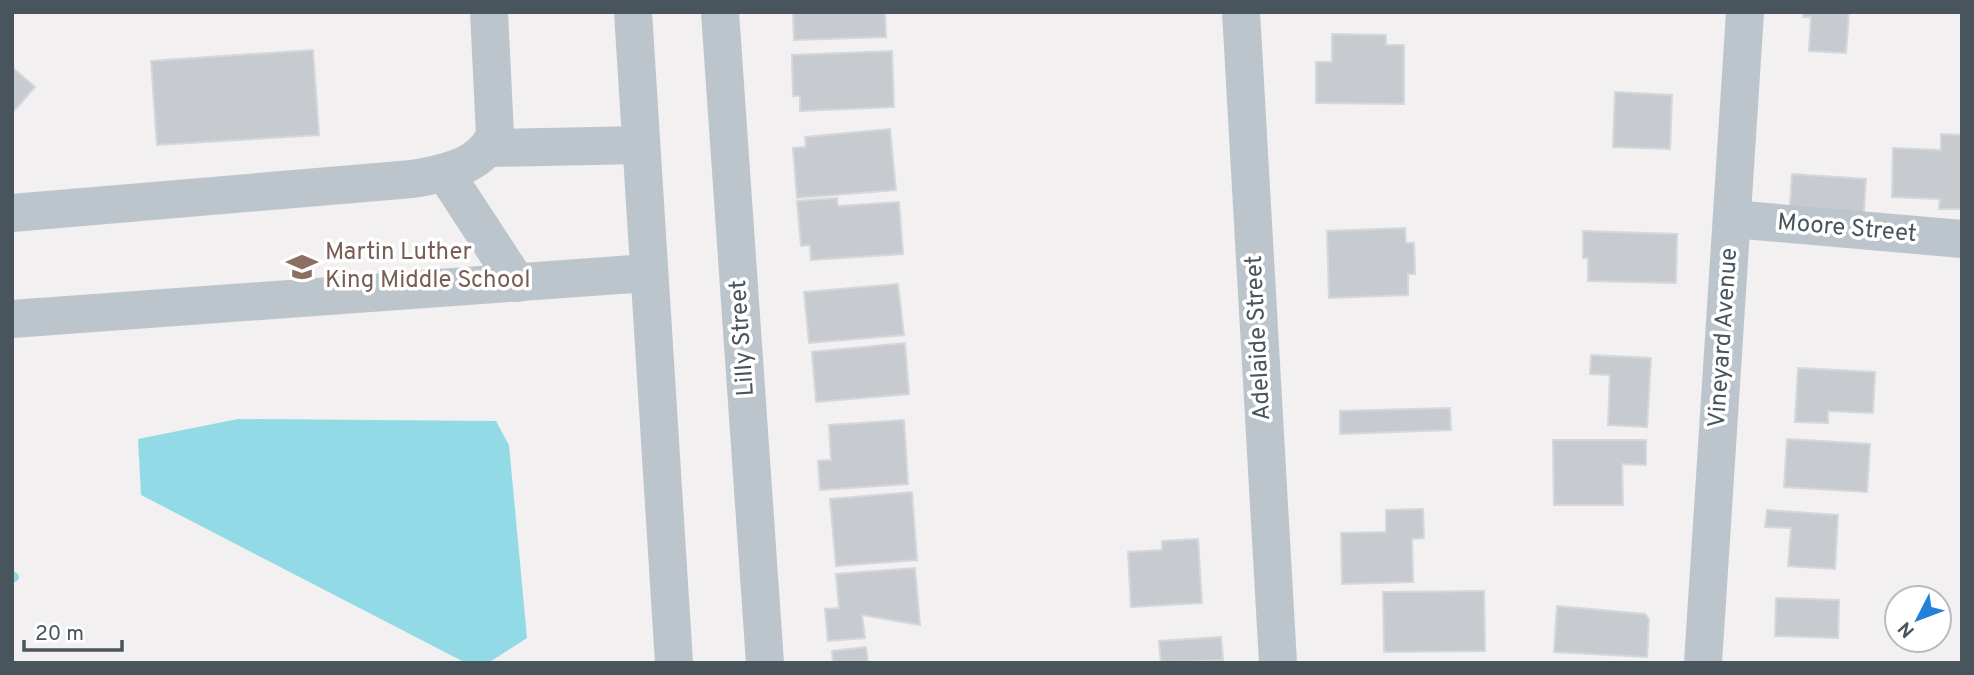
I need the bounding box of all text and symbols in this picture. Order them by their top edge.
street label: Moore Street [1776,208,1918,250]
place label: Martin Luther King Middle School [325,238,530,296]
street label: Vineyard Avenue [1703,247,1745,429]
school or university icon: Martin Luther King Middle School [285,250,319,284]
street label: Adelaide Street [1240,255,1278,421]
street label: Lilly Street [724,279,762,397]
north arrow [1883,584,1953,654]
scale bar [24,608,122,652]
text: N [1893,616,1920,642]
text: 20 m [35,621,84,648]

